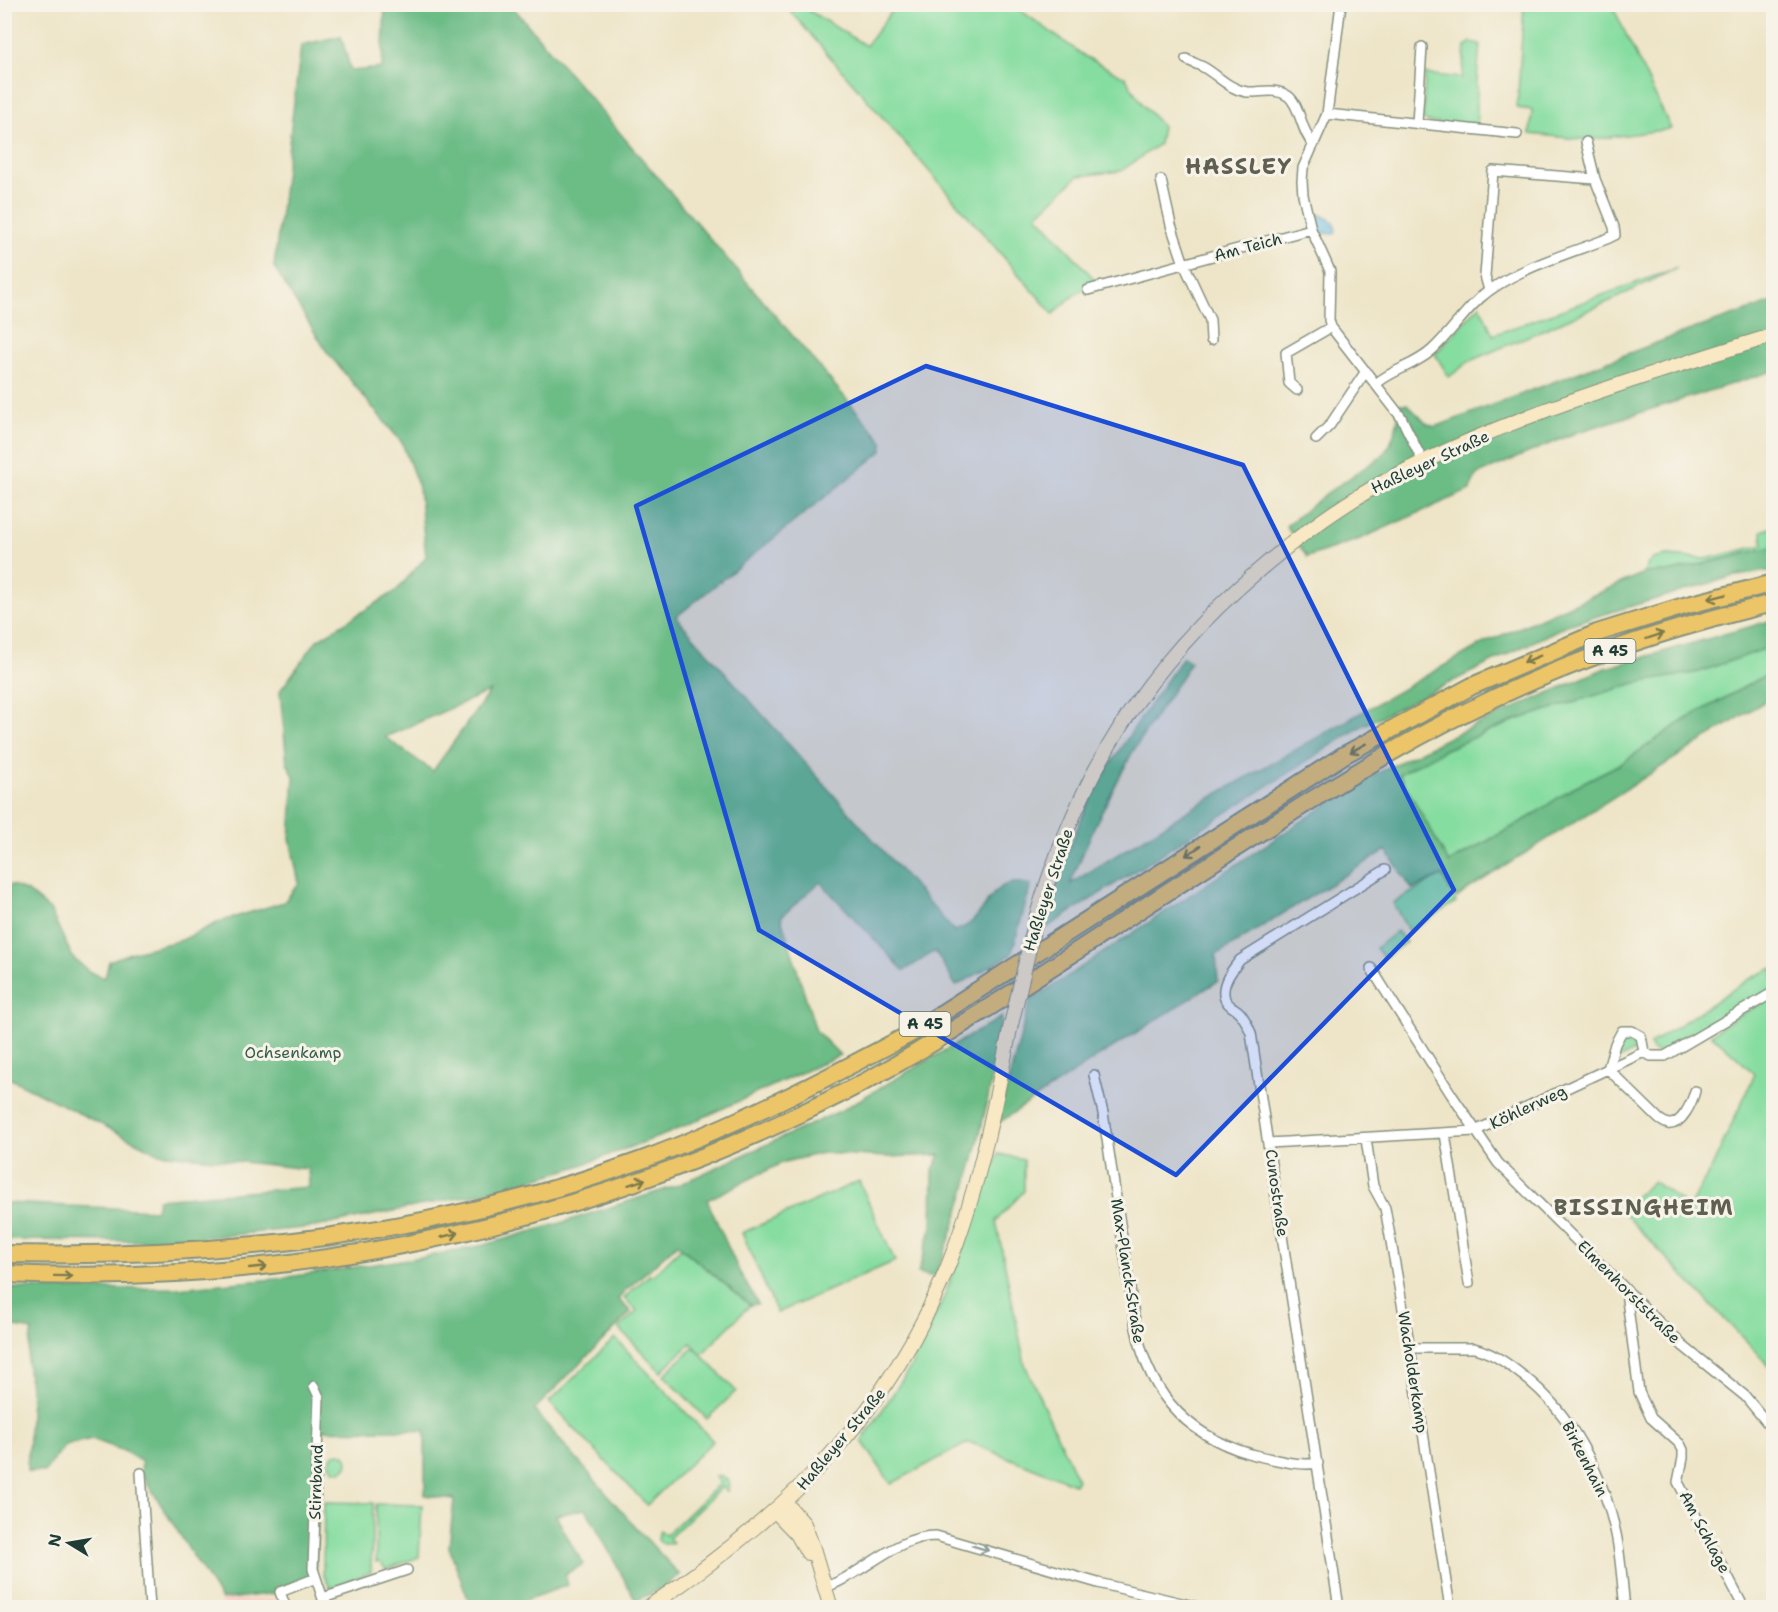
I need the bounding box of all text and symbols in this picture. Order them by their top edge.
district label: HASSLEY [1185,152,1293,181]
street label: Am Teich [1212,228,1284,266]
street label: Haßleyer Straße [1368,425,1492,499]
one-way arrow [1708,592,1727,603]
one-way arrow [1645,629,1664,640]
road number: A 45 [1584,639,1636,663]
one-way arrow [1523,654,1542,665]
one-way arrow [1350,743,1368,754]
street label: Haßleyer Straße [1018,826,1078,954]
one-way arrow [1185,845,1202,857]
road number: A 45 [900,1012,950,1036]
park label: Ochsenkamp [245,1042,341,1063]
street label: Köhlerweg [1486,1080,1570,1134]
street label: Cunostraße [1260,1148,1294,1238]
one-way arrow [627,1175,646,1186]
district label: BISSINGHEIM [1554,1193,1734,1222]
street label: Max-Planck-Straße [1106,1197,1150,1345]
one-way arrow [440,1229,459,1240]
street label: Elmenhorststraße [1573,1236,1685,1348]
one-way arrow [247,1261,267,1272]
one-way arrow [52,1270,72,1282]
street label: Wacholderkamp [1393,1309,1433,1435]
street label: Haßleyer Straße [792,1383,890,1495]
street label: Birkenhain [1557,1418,1613,1500]
street label: Stirnband [304,1444,328,1520]
street label: Am Schlage [1675,1487,1735,1577]
north arrow [39,1513,99,1573]
text: N [43,1532,66,1548]
one-way arrow [970,1543,989,1554]

